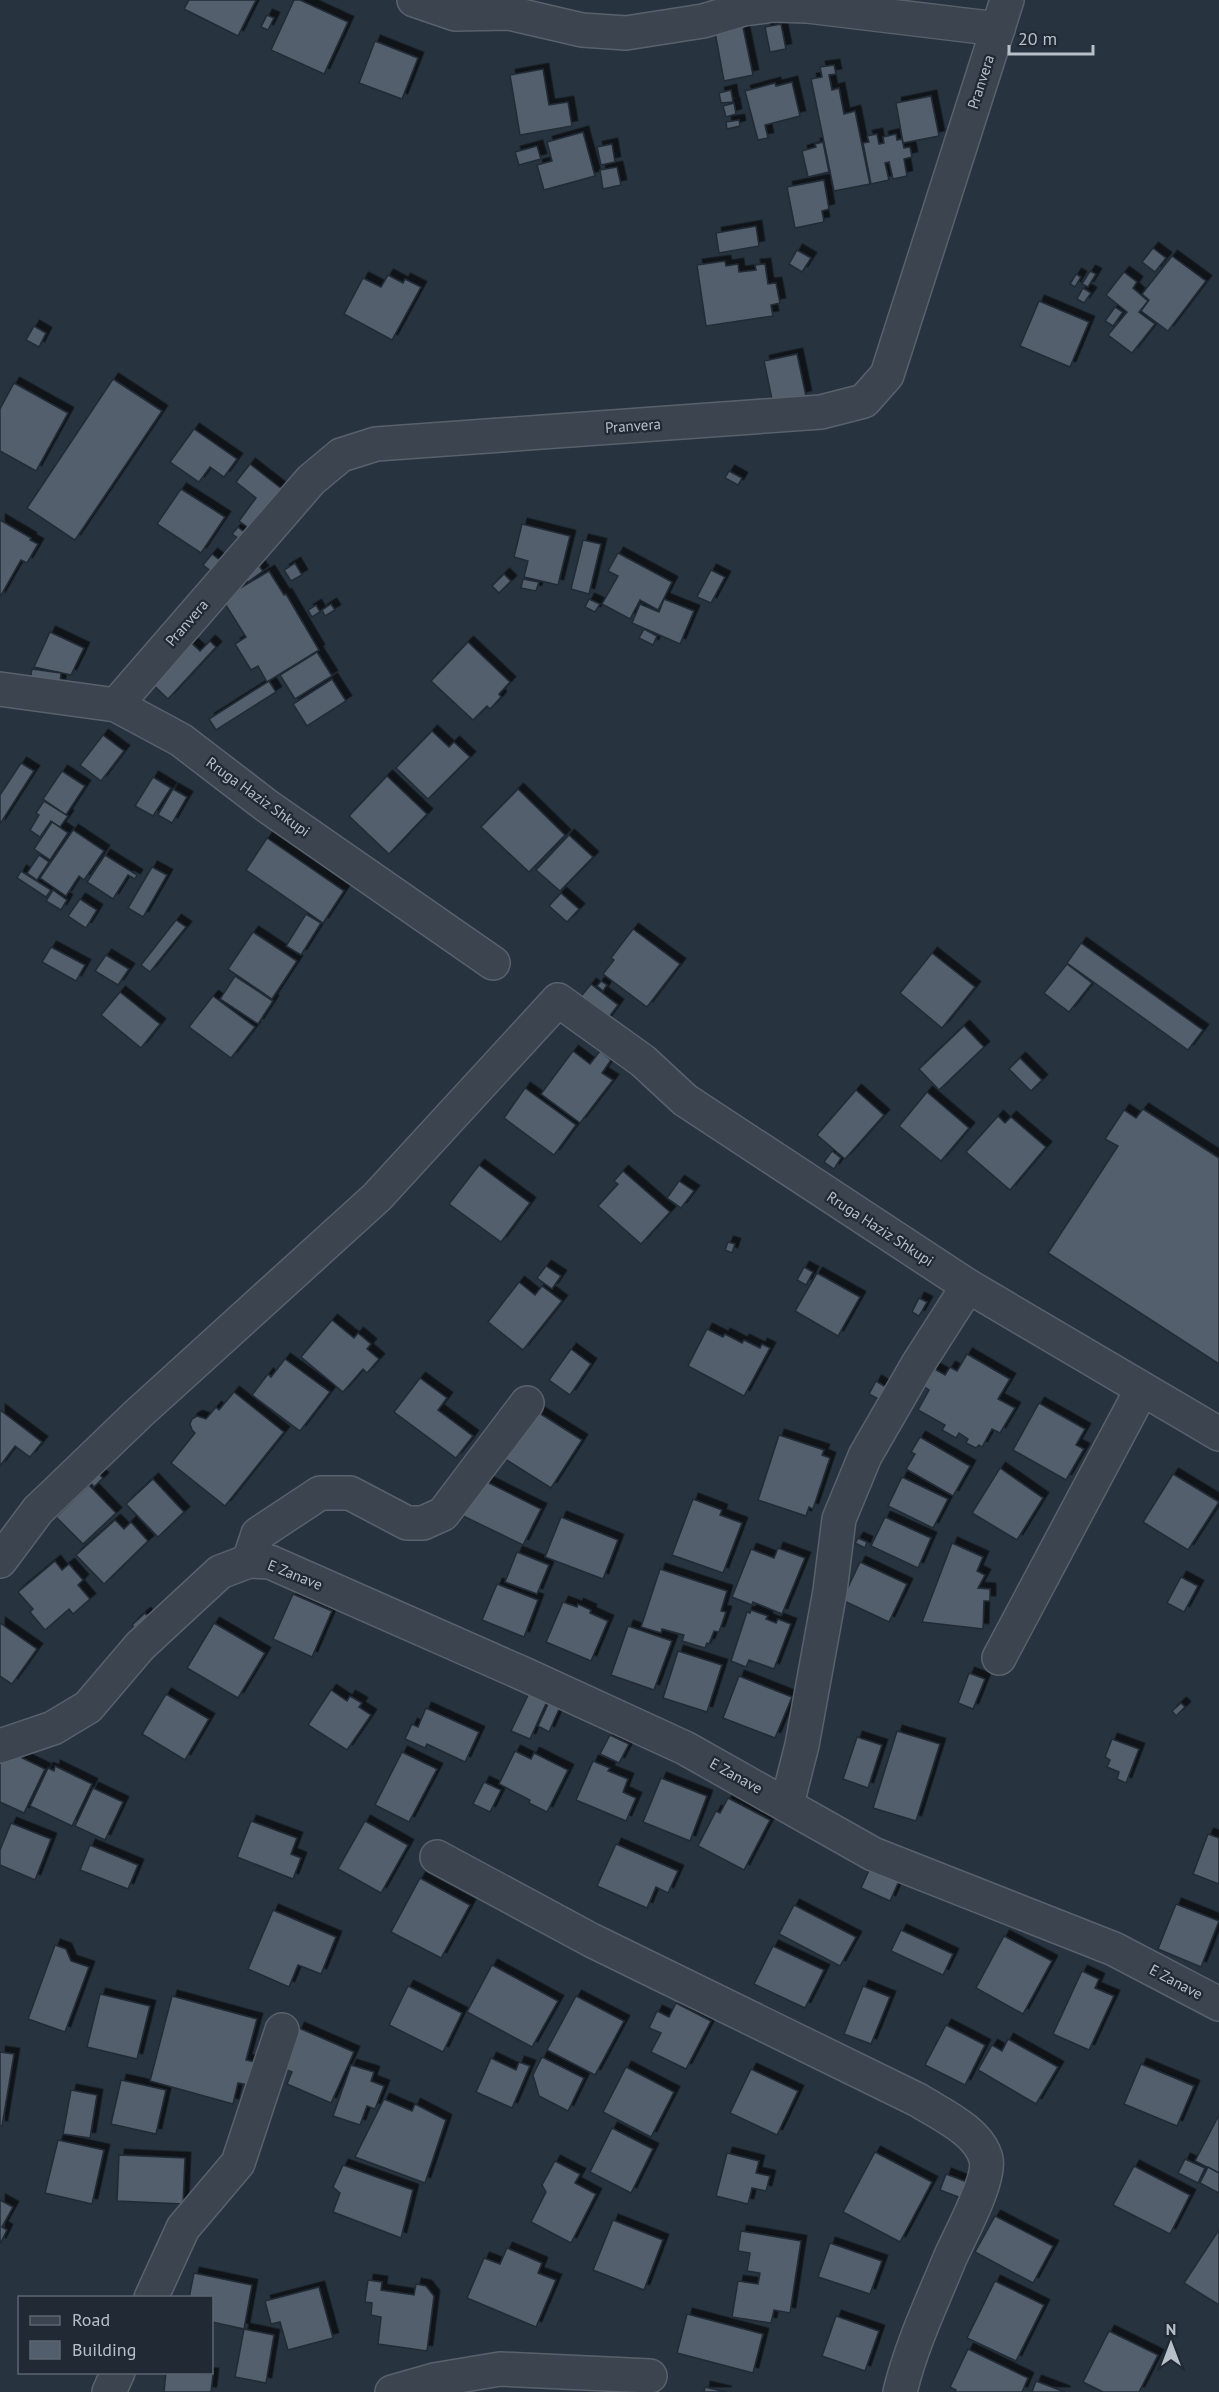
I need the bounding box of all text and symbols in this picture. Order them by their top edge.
scale bar [1009,18,1093,56]
text: 20 m [1018,27,1057,50]
street label: Pranvera [963,52,998,111]
street label: Pranvera [604,414,661,437]
street label: Pranvera [161,595,212,650]
street label: Rruga Haziz Shkupi [203,753,314,841]
street label: Rruga Haziz Shkupi [823,1187,937,1270]
street label: E Zanave [265,1555,325,1594]
street label: E Zanave [707,1753,766,1798]
street label: E Zanave [1146,1960,1206,2003]
legend [18,2296,213,2374]
text: Road [72,2308,110,2331]
north arrow [1141,2314,1201,2374]
text: N [1166,2319,1176,2339]
text: Building [72,2338,136,2361]

